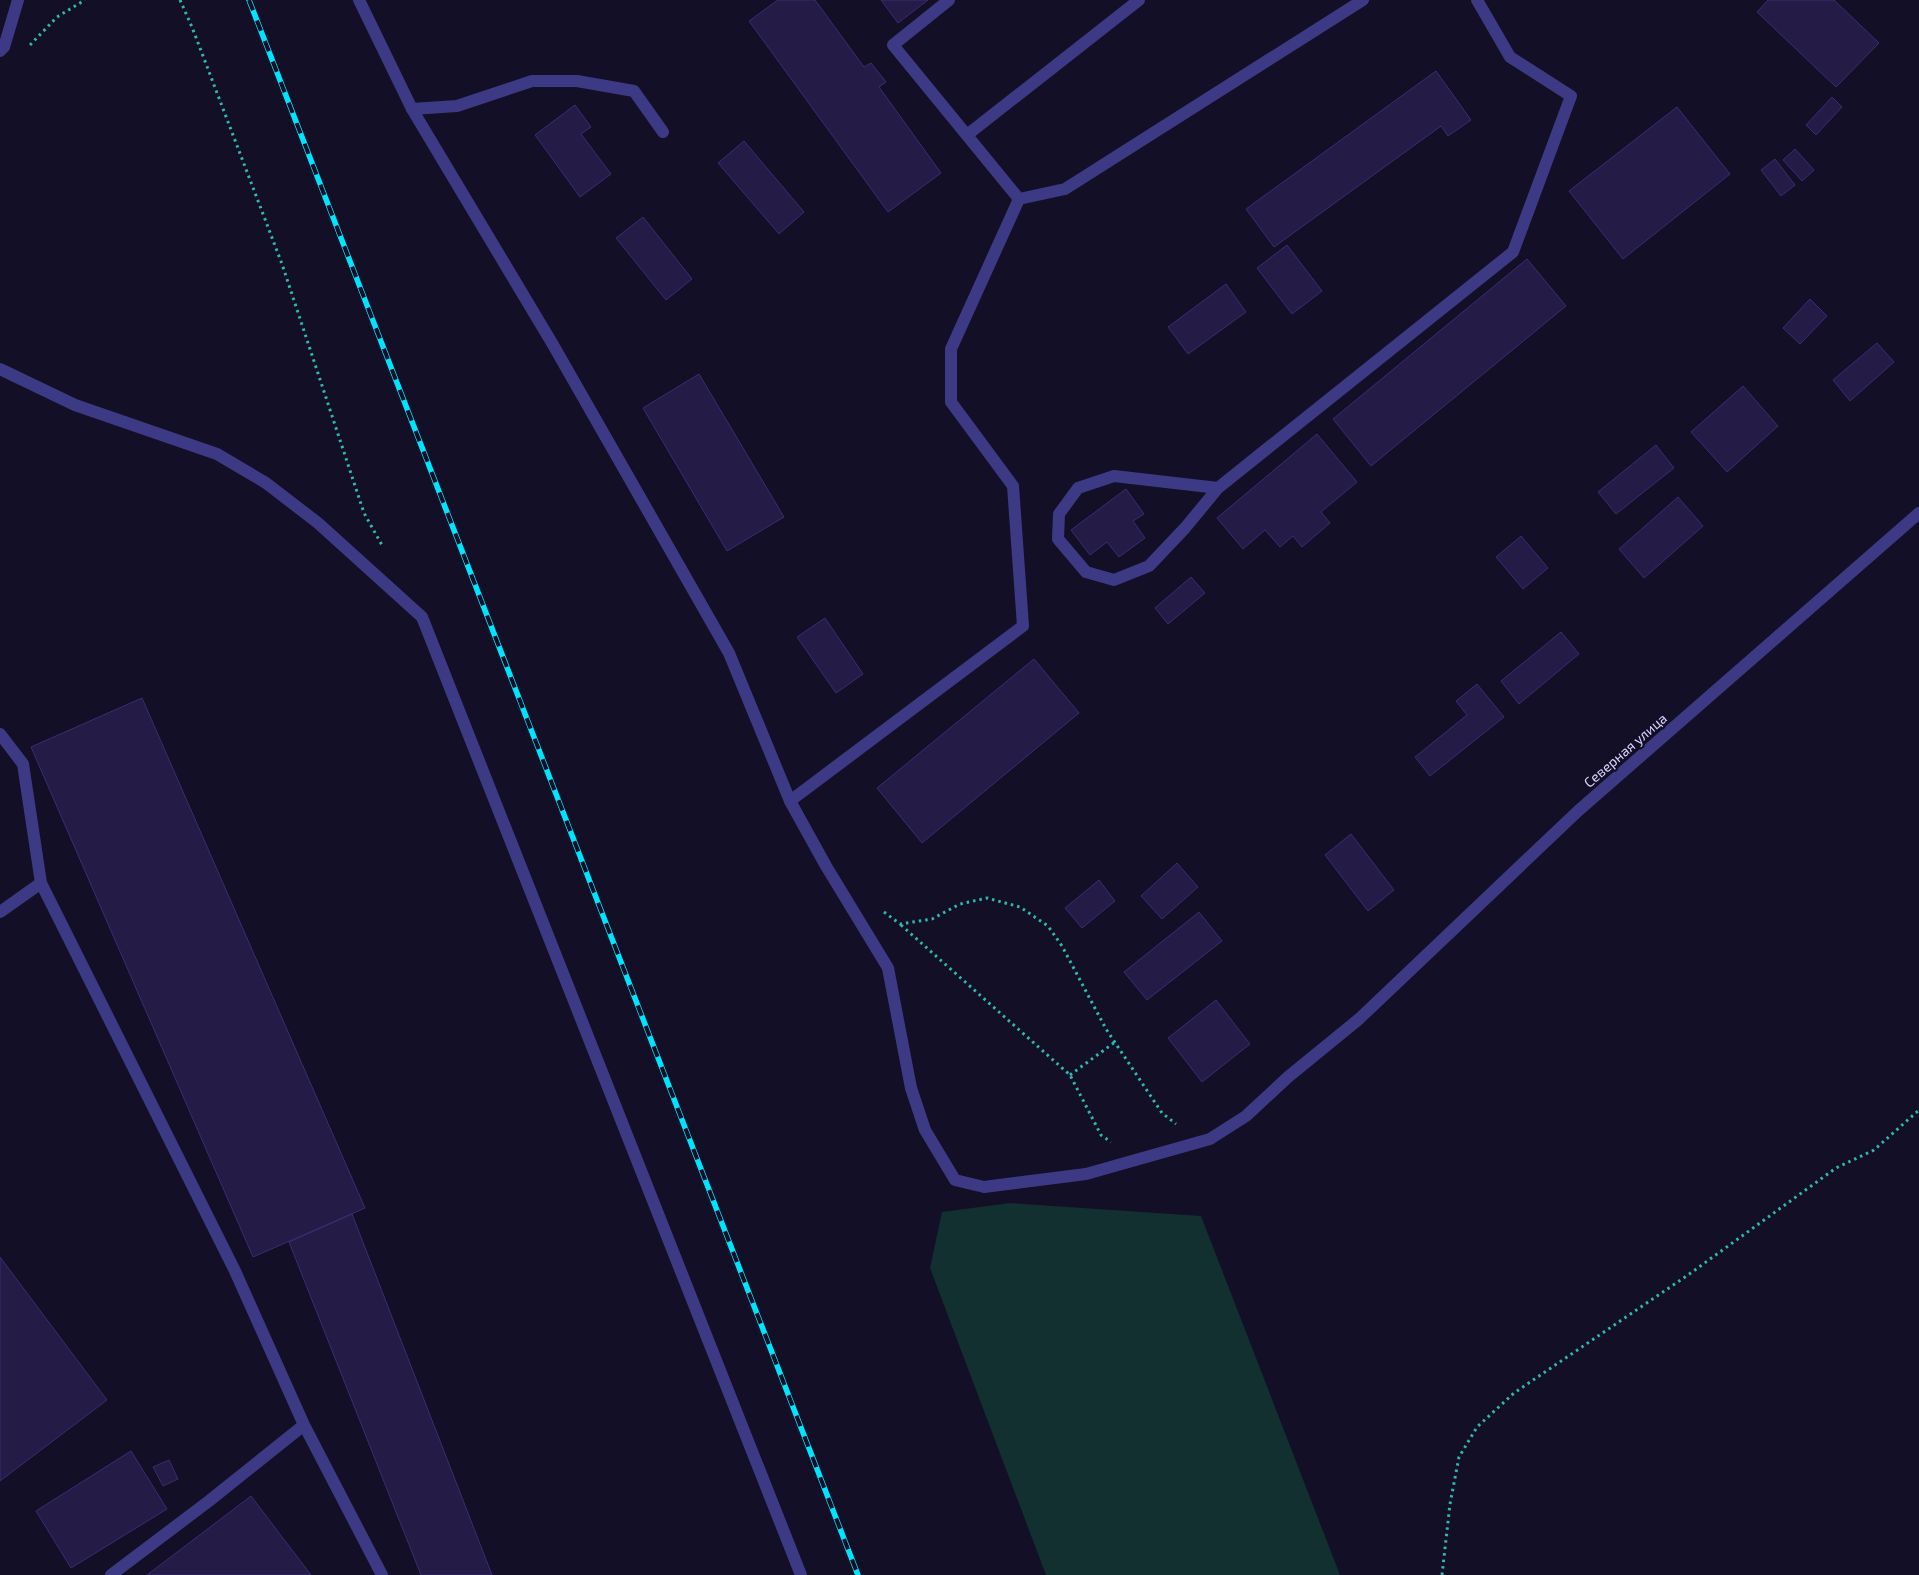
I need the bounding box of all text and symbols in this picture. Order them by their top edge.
street label: Северная улица [1580,709,1670,791]

